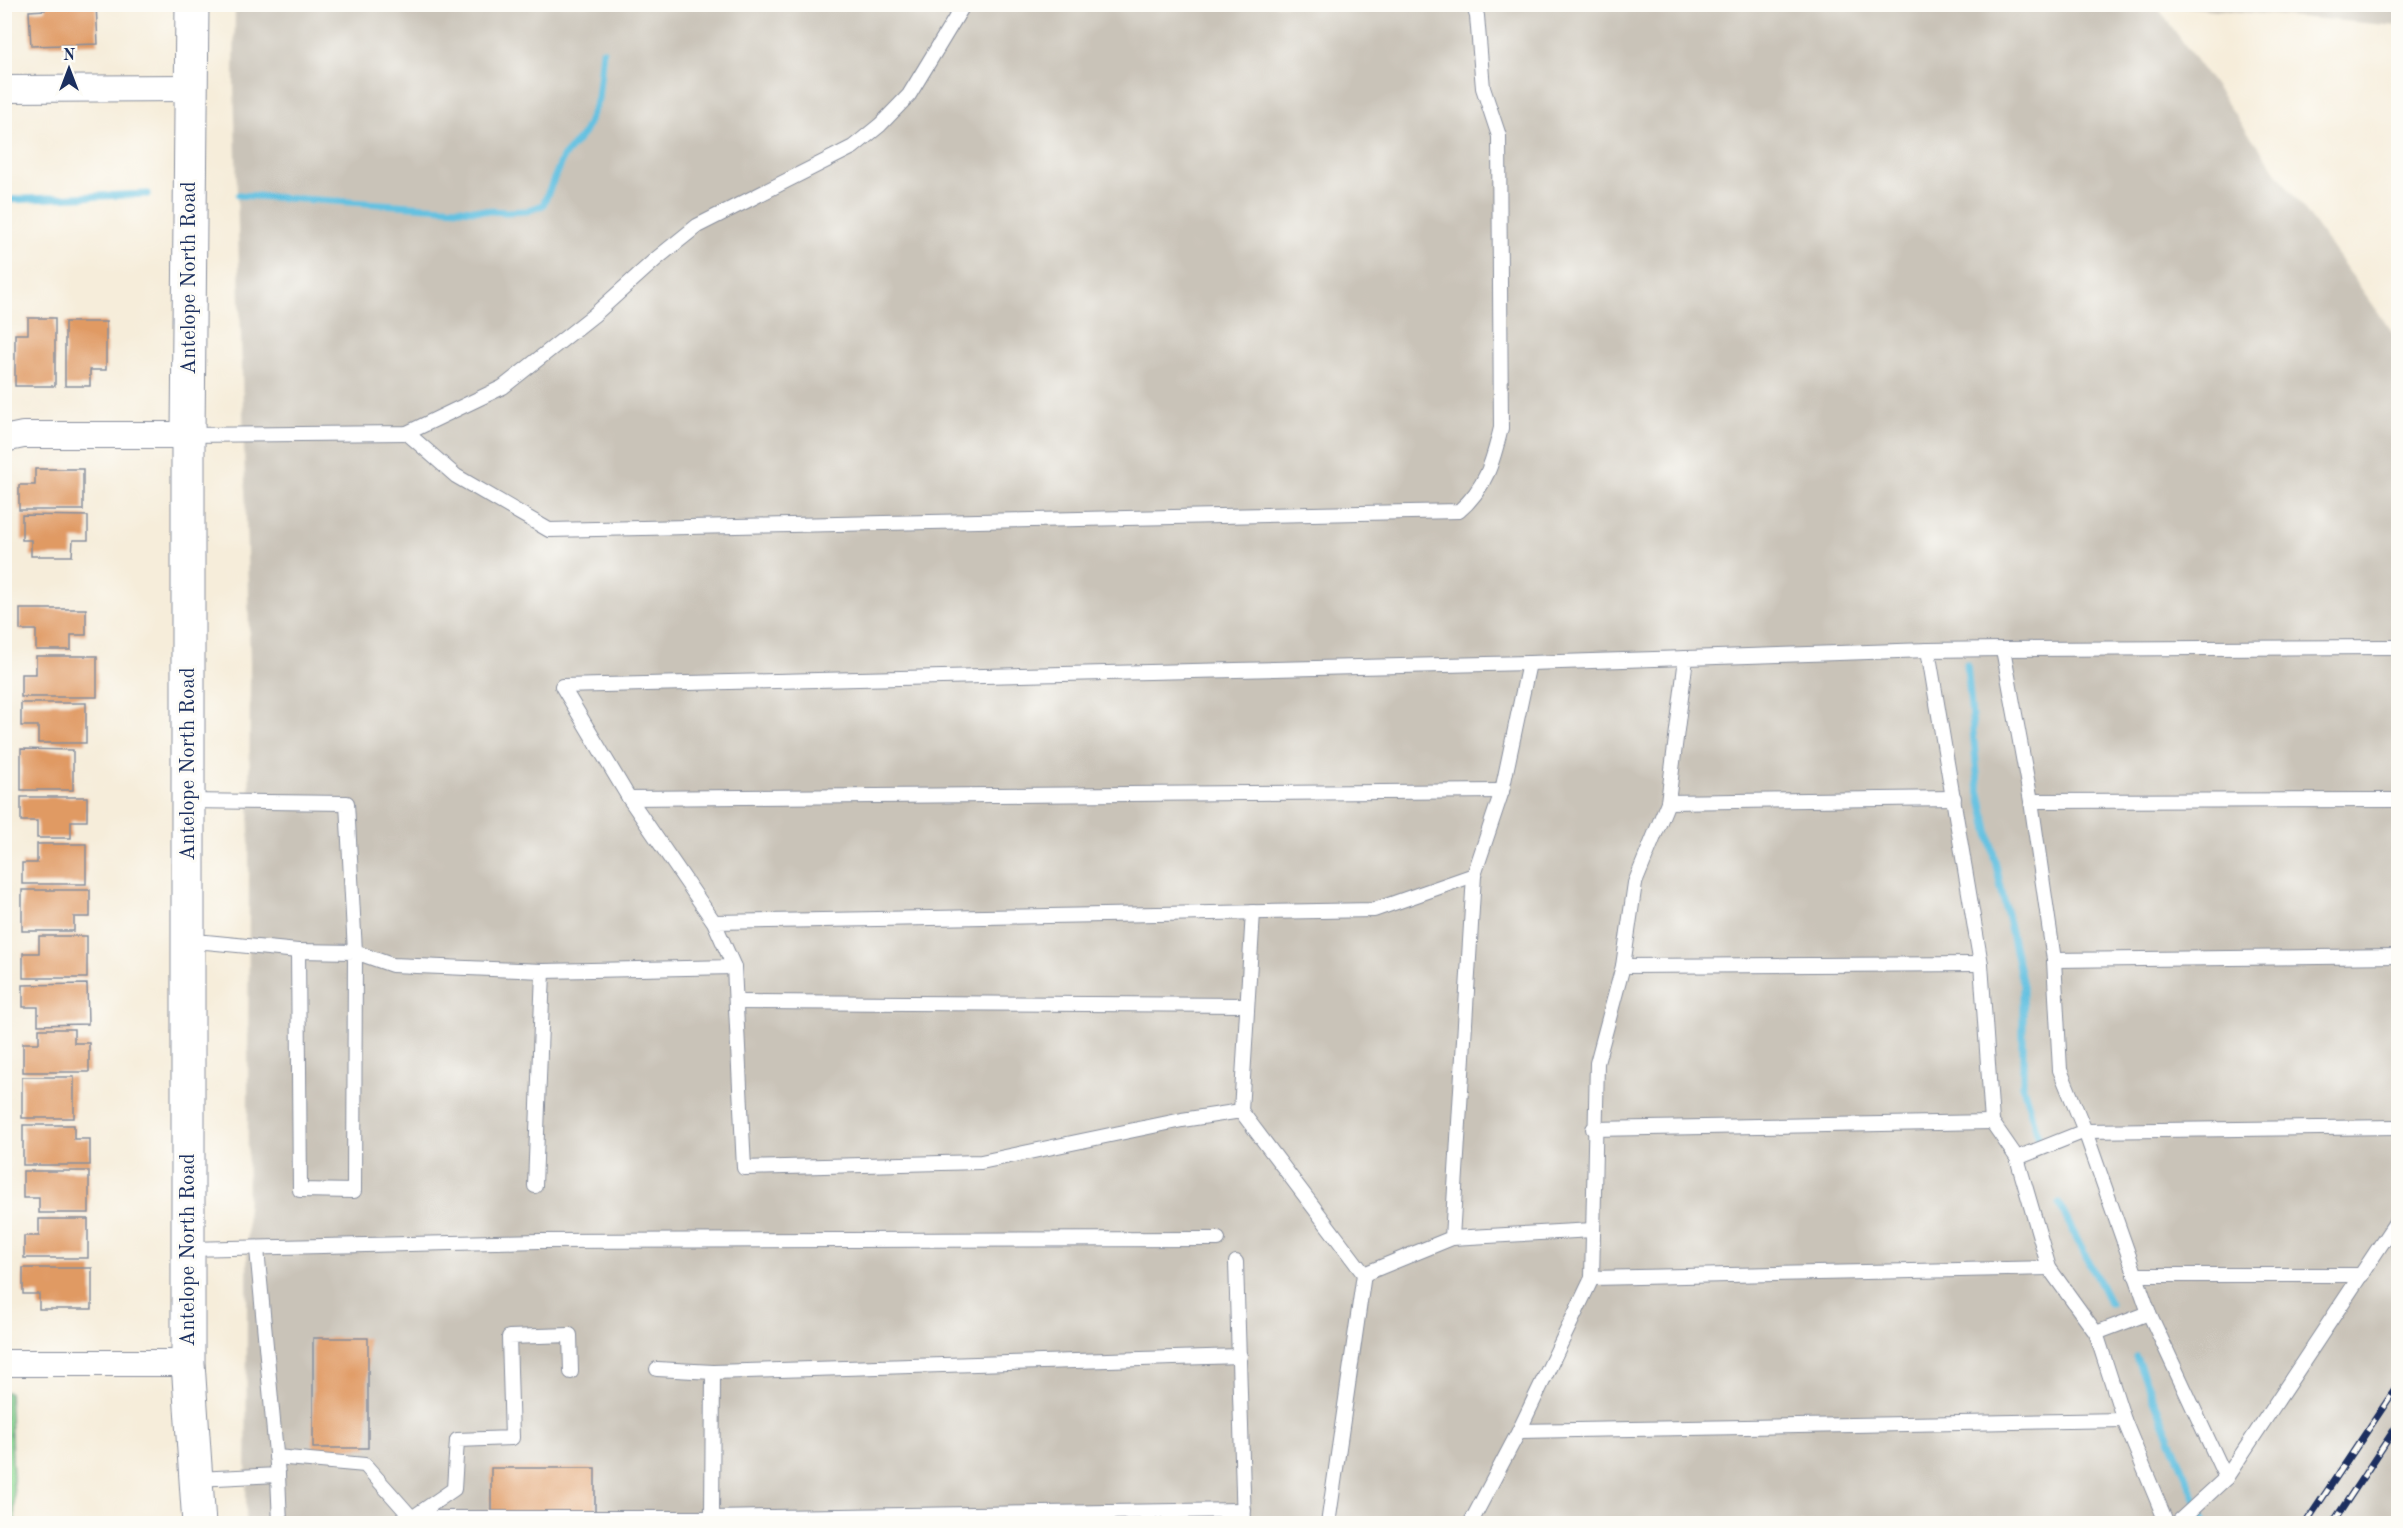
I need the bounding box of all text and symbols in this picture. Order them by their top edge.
north arrow [39,39,99,99]
text: N [63,48,76,64]
street label: Antelope North Road [179,181,200,375]
street label: Antelope North Road [178,667,199,861]
street label: Antelope North Road [178,1153,199,1347]

